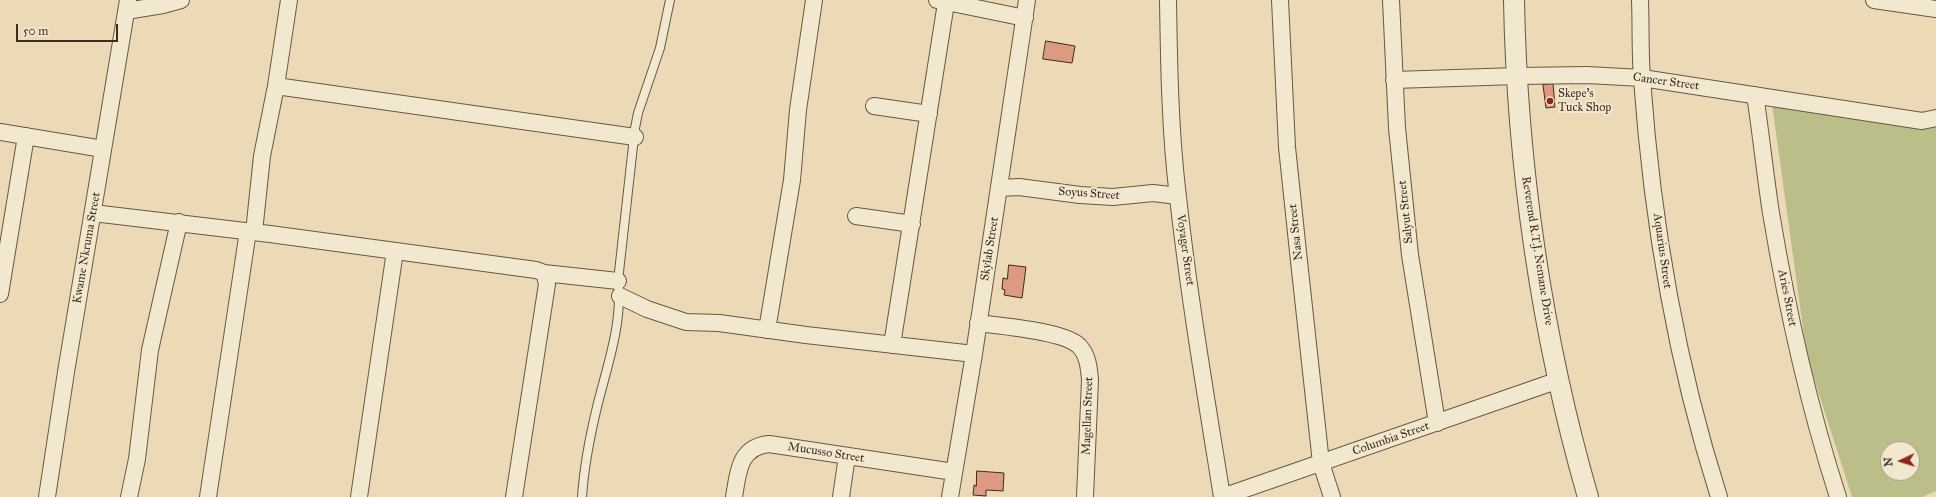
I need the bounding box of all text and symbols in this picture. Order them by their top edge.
scale bar [18,16,120,42]
text: 50 m [23,24,48,38]
street label: Cancer Street [1632,70,1700,94]
place label: Skepe's Tuck Shop [1558,87,1611,115]
marker: Skepe's Tuck Shop [1545,96,1555,106]
street label: Reverend R.T.J. Nemane Drive [1518,175,1556,327]
street label: Salyut Street [1396,180,1416,244]
street label: Soyus Street [1058,185,1120,203]
street label: Kwame Nkruma Street [70,191,104,305]
street label: Nasa Street [1286,203,1306,261]
street label: Aquarius Street [1650,212,1674,290]
street label: Voyager Street [1173,214,1197,286]
street label: Skylab Street [978,216,1002,282]
street label: Aries Street [1774,268,1800,328]
street label: Magellan Street [1079,377,1097,455]
street label: Columbia Street [1351,419,1431,459]
street label: Mucusso Street [787,440,865,466]
north arrow [1880,441,1920,481]
text: N [1882,457,1895,467]

